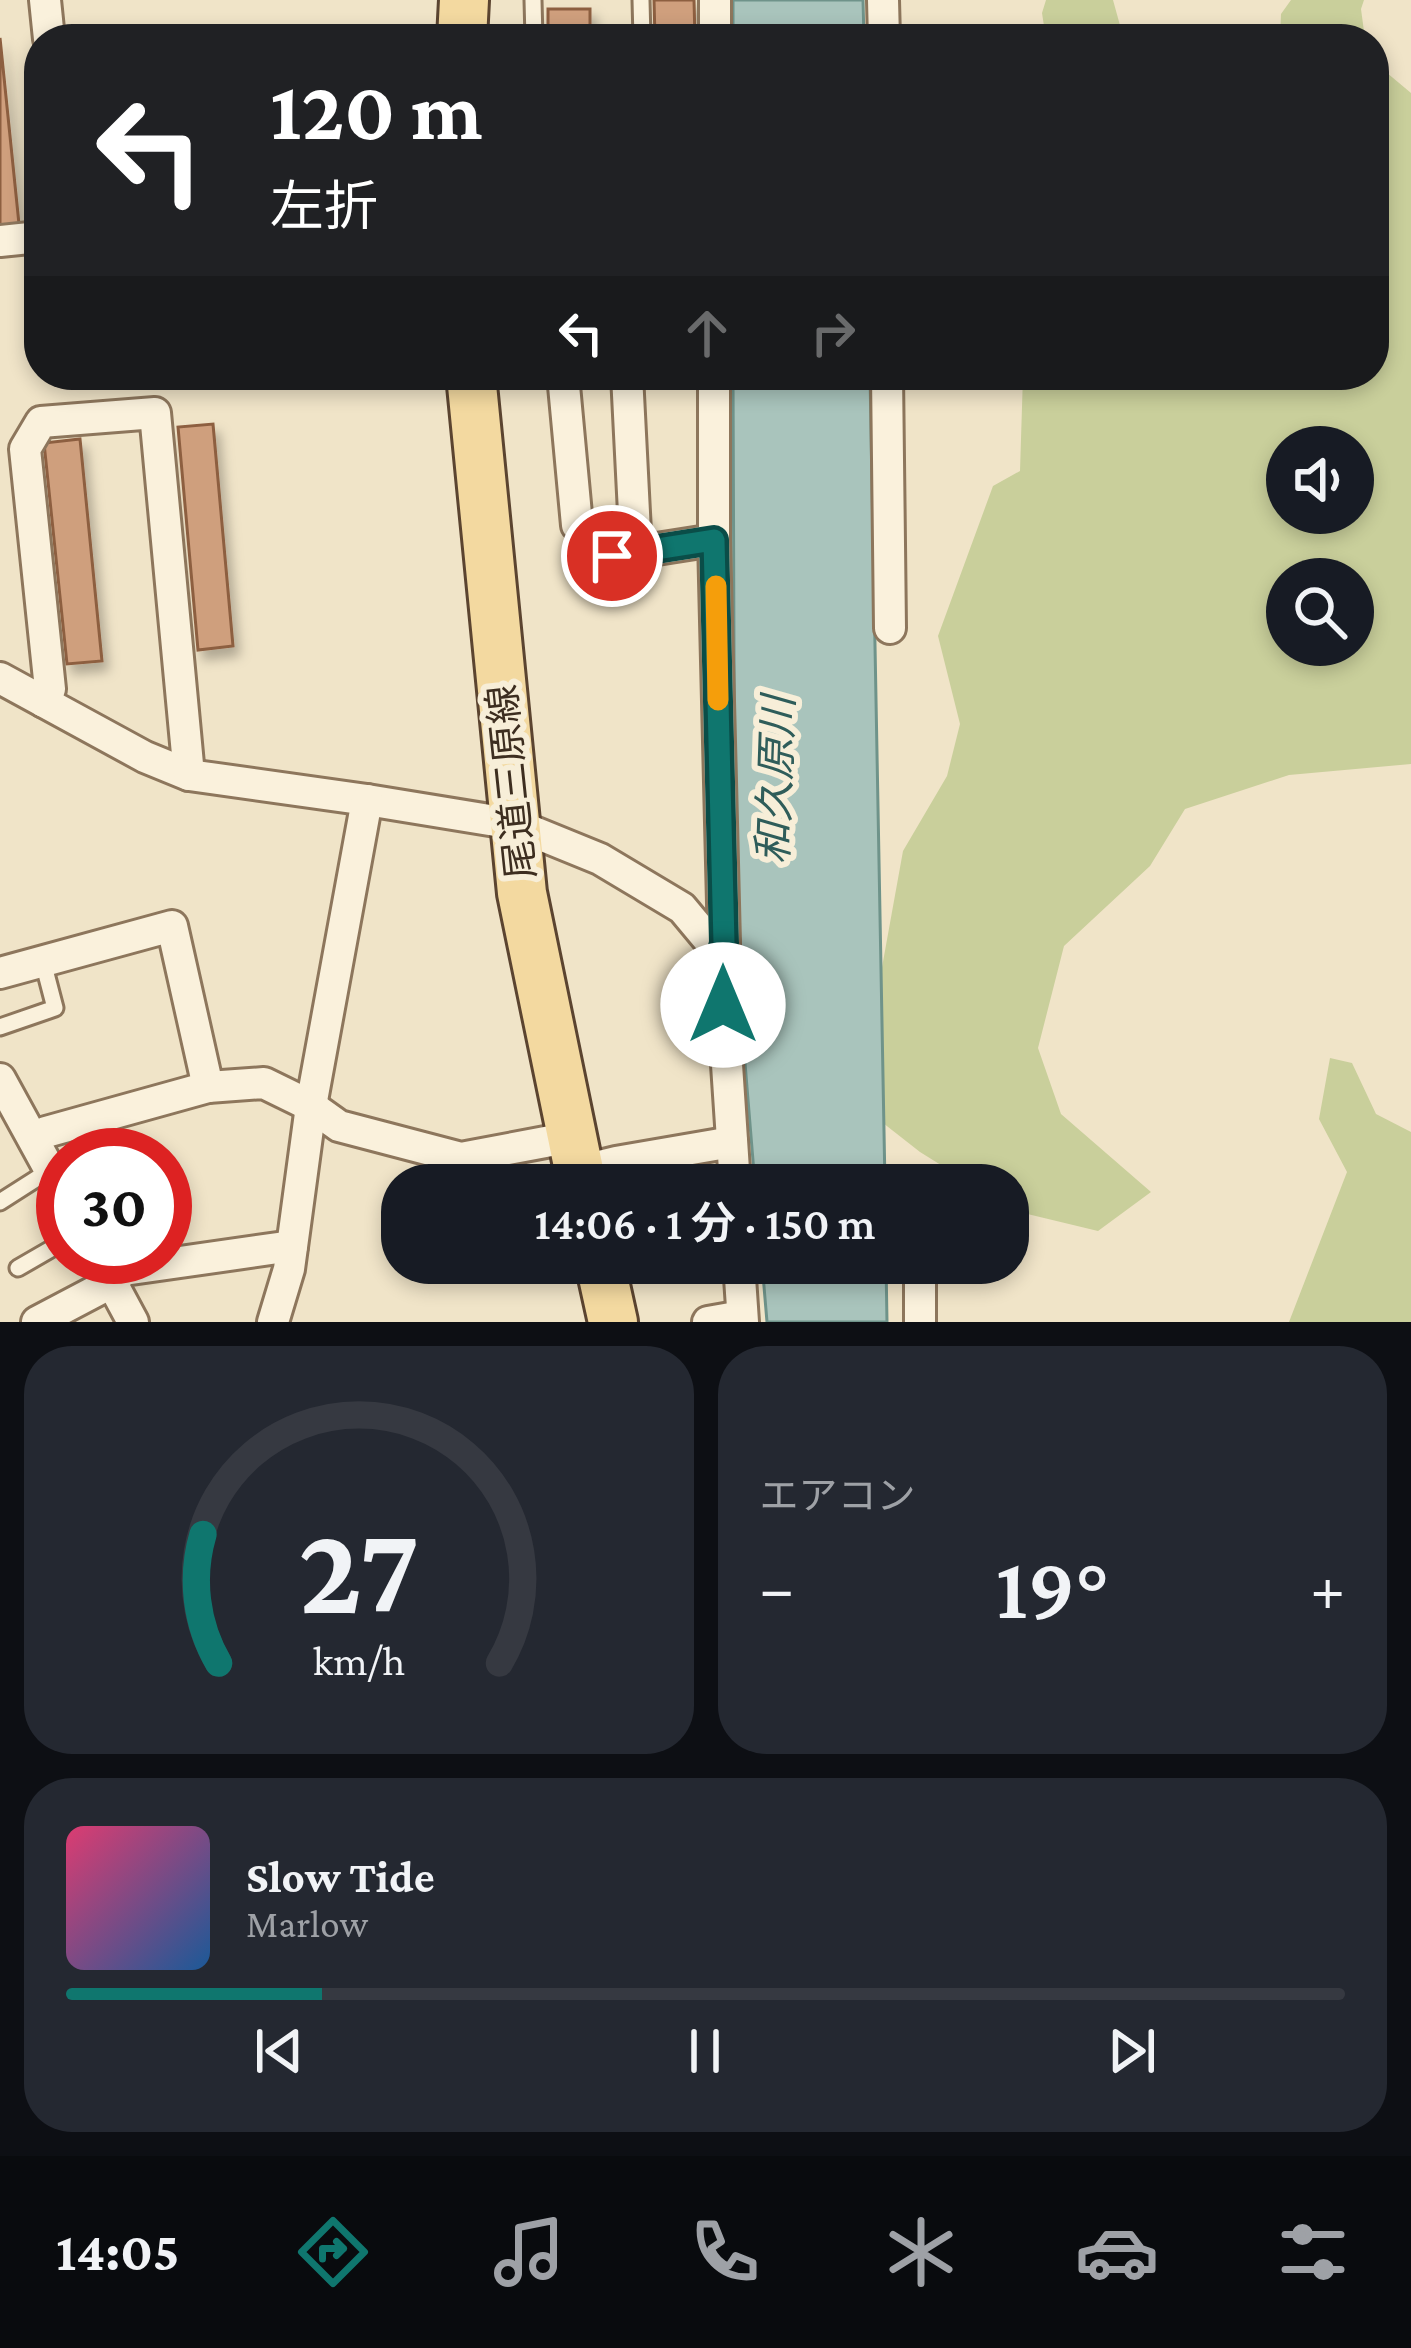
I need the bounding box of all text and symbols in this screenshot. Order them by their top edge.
text: 120 m [270,64,483,157]
icon: left [72,72,228,228]
text: 左折 [270,177,378,237]
icon: left [548,300,614,366]
icon: ahead [674,300,740,366]
icon: right [800,300,866,366]
map controls [1266,426,1374,666]
button: sound [1266,426,1374,534]
pin [561,505,663,607]
icon: arrive [579,523,645,589]
button: search [1266,558,1374,666]
street label: 尾道三原線 [480,683,543,881]
water label: 和久原川 [749,691,802,865]
position arrow [660,942,786,1068]
speed limit sign: 30 [36,1128,192,1284]
text: 14:06 · 1 分 · 150 m [534,1199,876,1249]
text: エアコン [760,1474,916,1517]
text: 27 [298,1500,419,1639]
text: 19° [995,1537,1109,1637]
text: − [760,1551,794,1624]
text: + [1310,1551,1345,1624]
text: km/h [313,1637,405,1684]
text: Slow Tide [246,1852,435,1902]
text: Marlow [246,1902,368,1945]
icon: previous [246,2018,312,2084]
icon: pause [672,2018,738,2084]
icon: next [1099,2018,1165,2084]
icon: directions [291,2210,375,2294]
icon: music [487,2210,571,2294]
icon: phone [683,2210,767,2294]
icon: climate [879,2210,963,2294]
icon: car [1075,2210,1159,2294]
icon: filters [1271,2210,1355,2294]
text: 14:05 [56,2222,180,2282]

